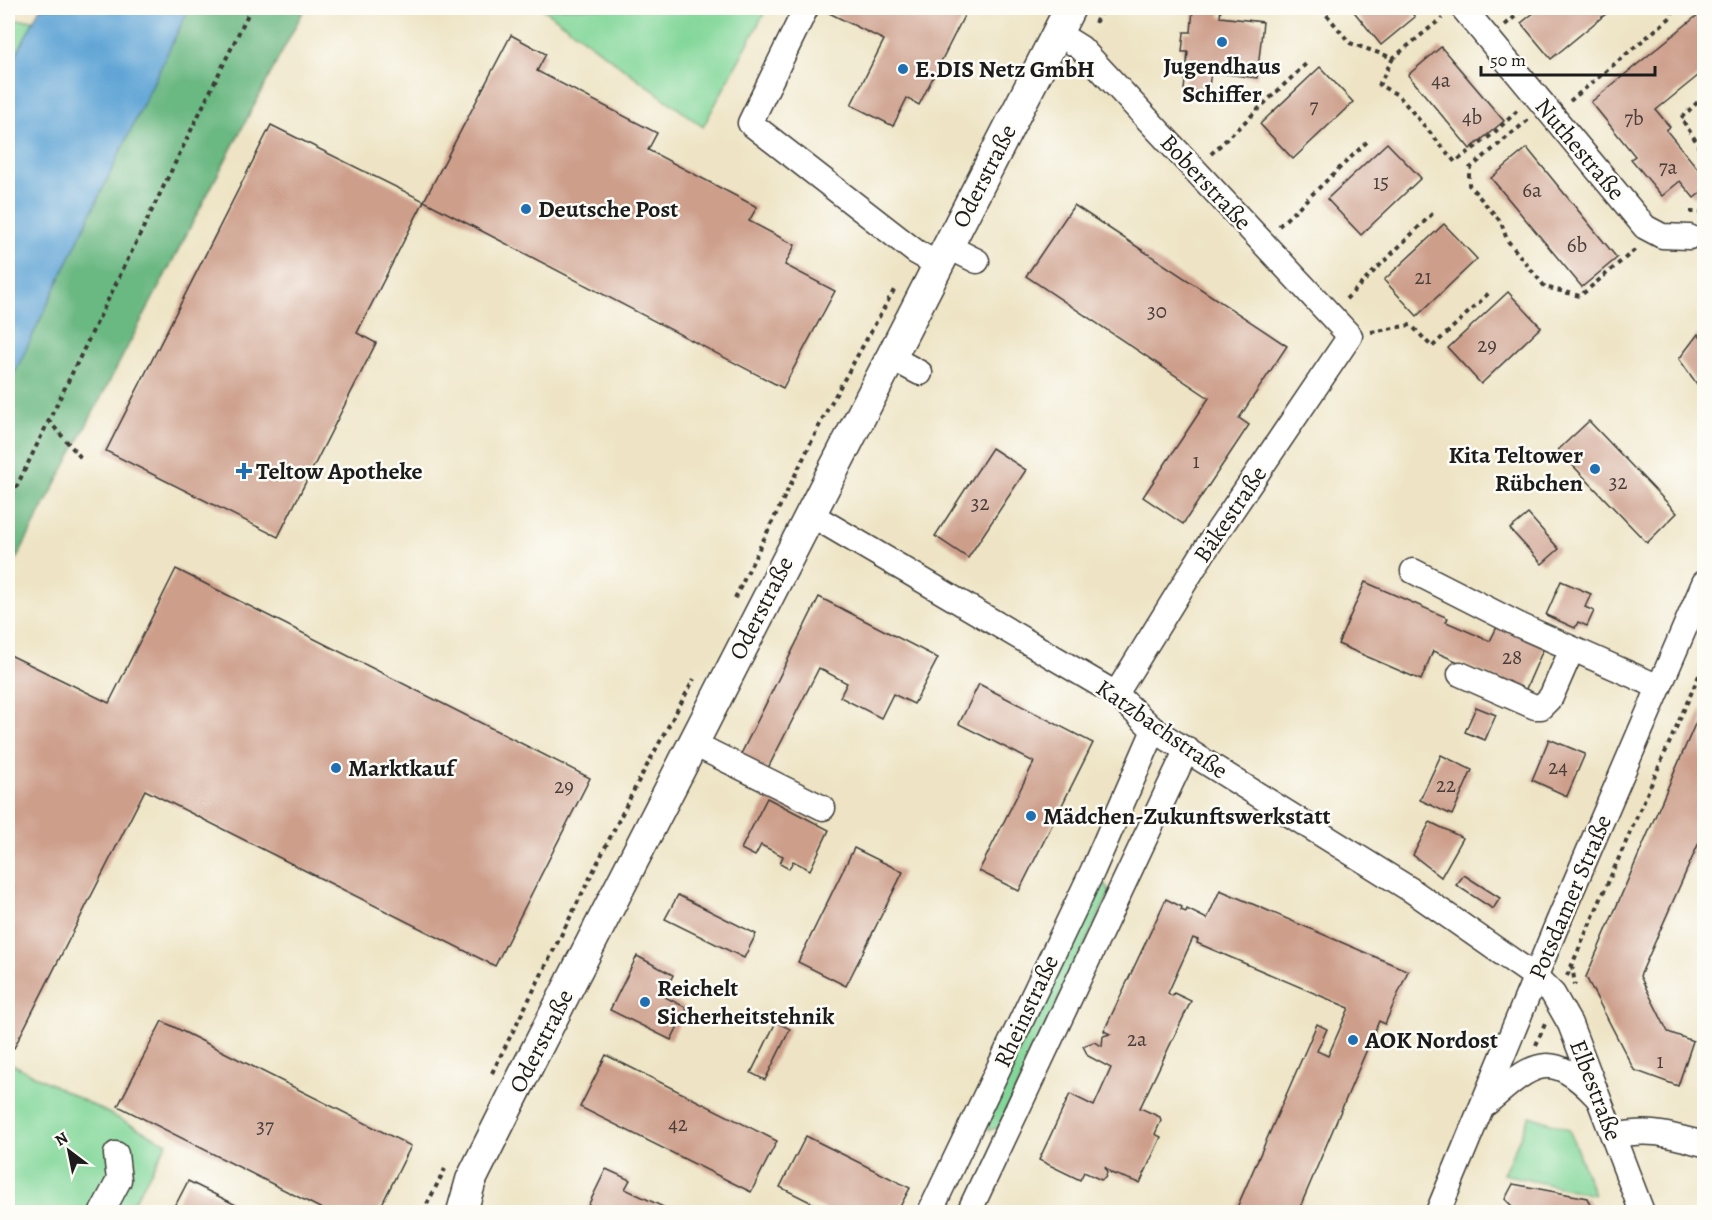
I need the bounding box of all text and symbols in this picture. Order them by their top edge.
marker: Jugendhaus Schiffer [1215,35,1229,49]
scale bar [1481,39,1655,77]
text: 50 m [1490,48,1526,72]
place label: Jugendhaus Schiffer [1163,50,1281,110]
place label: E.DIS Netz GmbH [915,53,1095,85]
marker: E.DIS Netz GmbH [896,62,910,76]
house number: 4a [1431,66,1451,94]
street label: Nuthestraße [1528,91,1632,207]
house number: 7 [1310,92,1319,120]
house number: 4b [1462,103,1482,131]
house number: 7b [1624,104,1644,132]
street label: Oderstraße [944,119,1024,233]
street label: Boberstraße [1153,127,1259,237]
house number: 7a [1659,153,1678,181]
house number: 15 [1373,168,1389,196]
house number: 6a [1522,176,1542,204]
place label: Deutsche Post [538,193,678,225]
marker: Deutsche Post [519,202,533,216]
house number: 6b [1567,231,1587,259]
house number: 21 [1414,263,1432,291]
house number: 30 [1147,297,1167,325]
house number: 29 [1477,331,1497,359]
place label: Kita Teltower Rübchen [1448,439,1584,499]
house number: 1 [1192,447,1200,475]
place label: Teltow Apotheke [256,455,423,487]
street label: Bäkestraße [1186,459,1274,569]
marker: Kita Teltower Rübchen [1588,462,1602,476]
marker: Teltow Apotheke [237,464,251,478]
house number: 32 [1609,468,1627,496]
house number: 32 [971,489,989,517]
street label: Oderstraße [721,551,801,665]
house number: 28 [1502,643,1522,671]
street label: Katzbachstraße [1090,672,1234,786]
place label: Marktkauf [348,752,458,784]
house number: 24 [1548,753,1568,781]
marker: Marktkauf [329,761,343,775]
house number: 22 [1436,771,1456,799]
house number: 29 [554,772,574,800]
place label: Mädchen-Zukunftswerkstatt [1043,800,1331,832]
marker: Mädchen-Zukunftswerkstatt [1024,809,1038,823]
street label: Potsdamer Straße [1521,810,1619,984]
street label: Rheinstraße [986,950,1066,1072]
place label: Reichelt Sicherheitstehnik [657,972,835,1032]
street label: Oderstraße [501,984,581,1098]
marker: Reichelt Sicherheitstehnik [638,995,652,1009]
place label: AOK Nordost [1364,1024,1498,1056]
house number: 2a [1127,1025,1147,1053]
marker: AOK Nordost [1346,1033,1360,1047]
street label: Elbestraße [1562,1035,1630,1145]
house number: 1 [1656,1047,1664,1075]
house number: 42 [668,1110,688,1138]
house number: 37 [256,1112,274,1140]
north arrow [39,1121,99,1181]
text: N [51,1127,73,1152]

